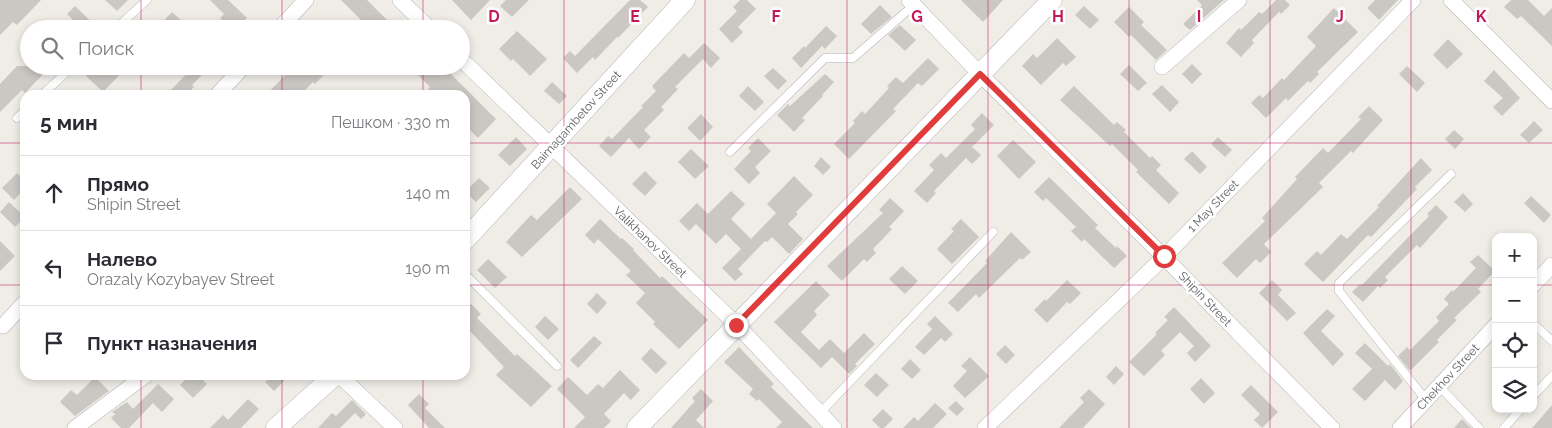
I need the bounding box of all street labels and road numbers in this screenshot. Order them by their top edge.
street label: Baimagambetov Street [528,68,624,172]
street label: 1 May Street [1185,177,1241,235]
street label: Valikhanov Street [611,204,689,280]
street label: Shipin Street [1176,269,1234,329]
street label: Chekhov Street [1414,341,1482,413]

